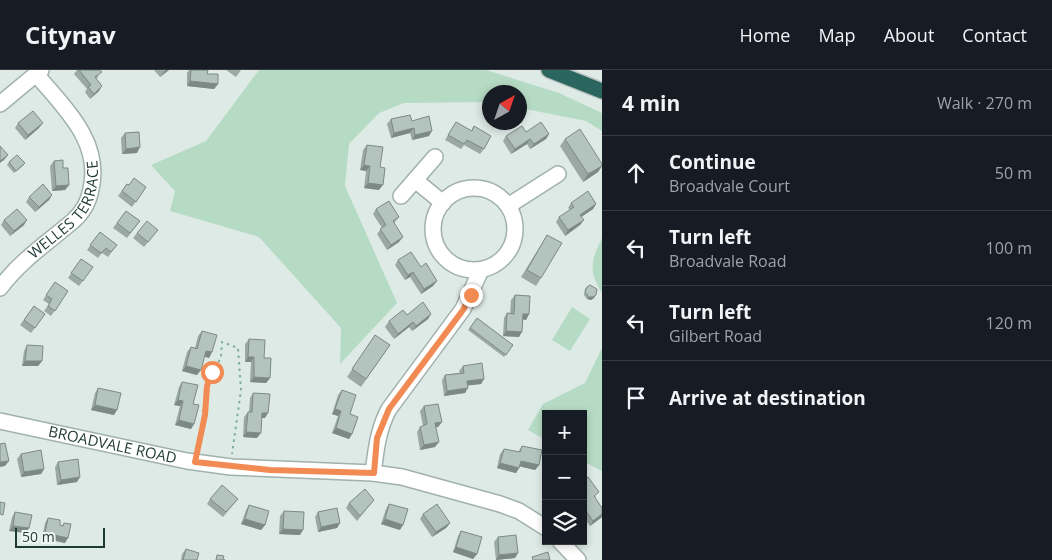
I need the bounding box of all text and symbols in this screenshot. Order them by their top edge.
text: Citynav [25,18,116,51]
text: Home [740,23,790,47]
text: Map [818,23,856,47]
text: About [884,23,934,47]
text: Contact [962,23,1027,47]
north arrow [482,85,527,130]
text: 4 min [622,89,680,117]
text: Walk · 270 m [937,92,1032,114]
text: Continue [669,149,756,175]
street label: WELLES TERRACE [24,159,102,263]
icon: ahead [622,159,650,187]
text: 50 m [995,162,1032,184]
text: Broadvale Court [669,175,790,197]
text: Turn left [669,224,751,250]
icon: left [622,234,650,262]
text: 100 m [986,237,1032,259]
text: Broadvale Road [669,250,786,272]
route end [460,284,483,307]
text: Turn left [669,299,751,325]
icon: left [622,309,650,337]
text: 120 m [986,312,1032,334]
text: Gilbert Road [669,325,762,347]
route start [201,361,224,384]
icon: arrive [622,384,650,412]
text: Arrive at destination [669,385,866,411]
map controls [542,410,587,545]
button: + [542,410,587,455]
street label: BROADVALE ROAD [47,421,179,468]
button: − [542,455,587,500]
button: layers [542,500,587,545]
scale bar [15,525,105,548]
text: 50 m [22,527,55,546]

